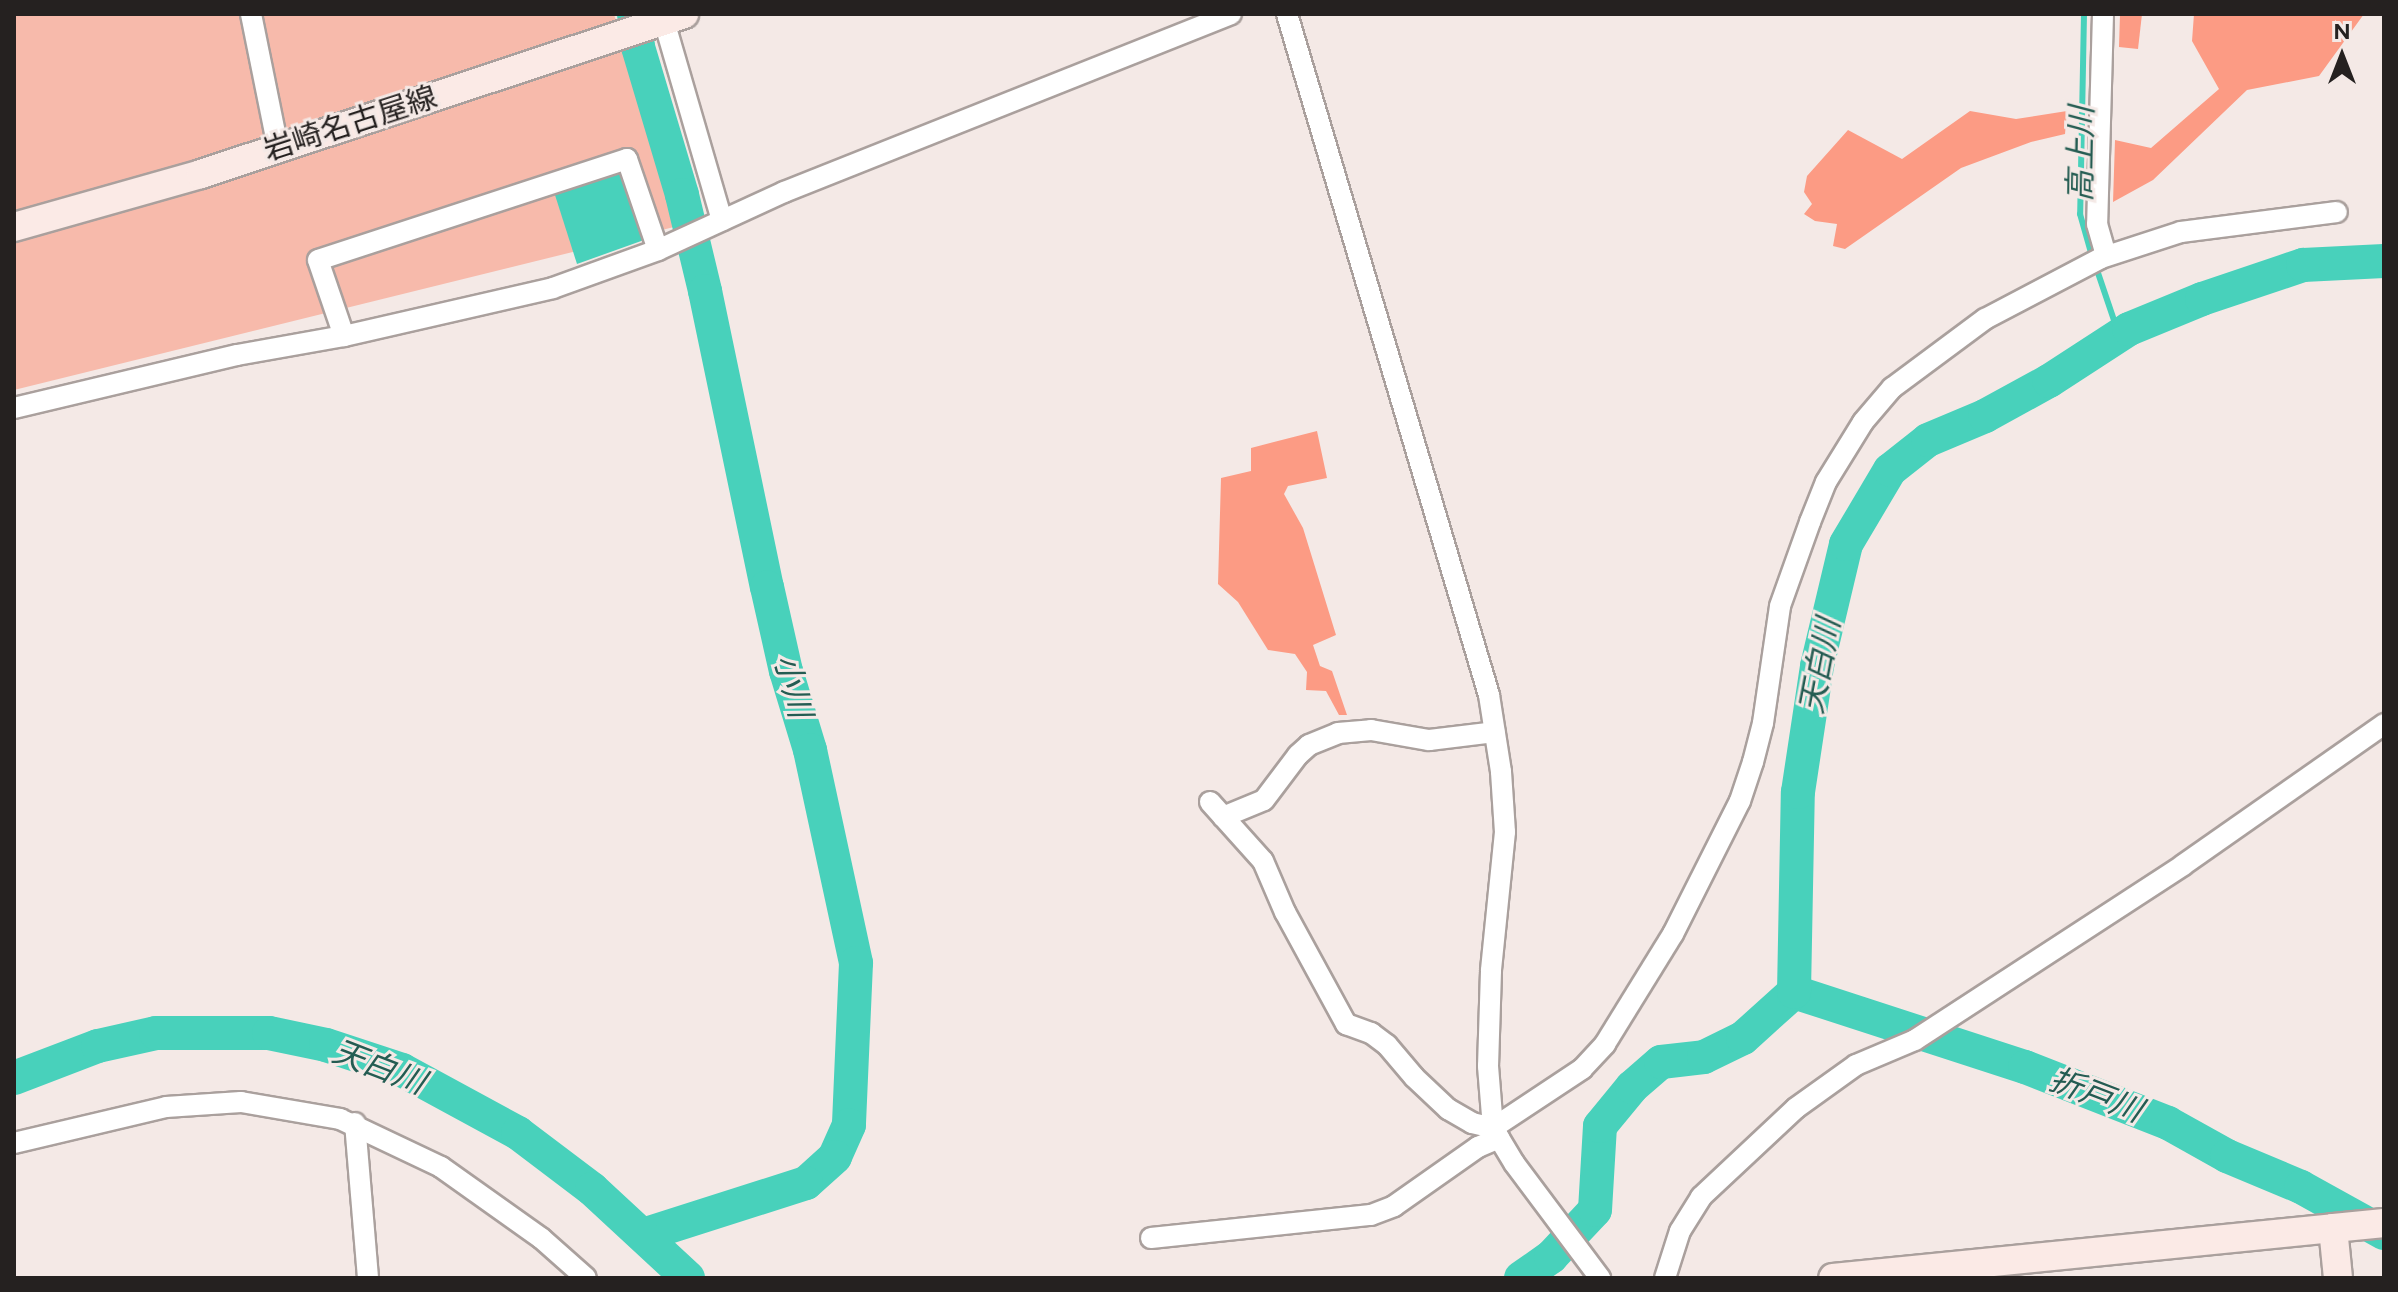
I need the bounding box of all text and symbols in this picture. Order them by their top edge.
north arrow [2302,16,2382,96]
text: N [2333,18,2351,45]
street label: 岩崎名古屋線 [259,79,441,169]
water label: 高上川 [2061,106,2101,202]
water label: 天白川 [1792,615,1848,717]
water label: 小川 [766,650,820,722]
water label: 天白川 [327,1032,431,1102]
water label: 折戸川 [2044,1060,2148,1130]

